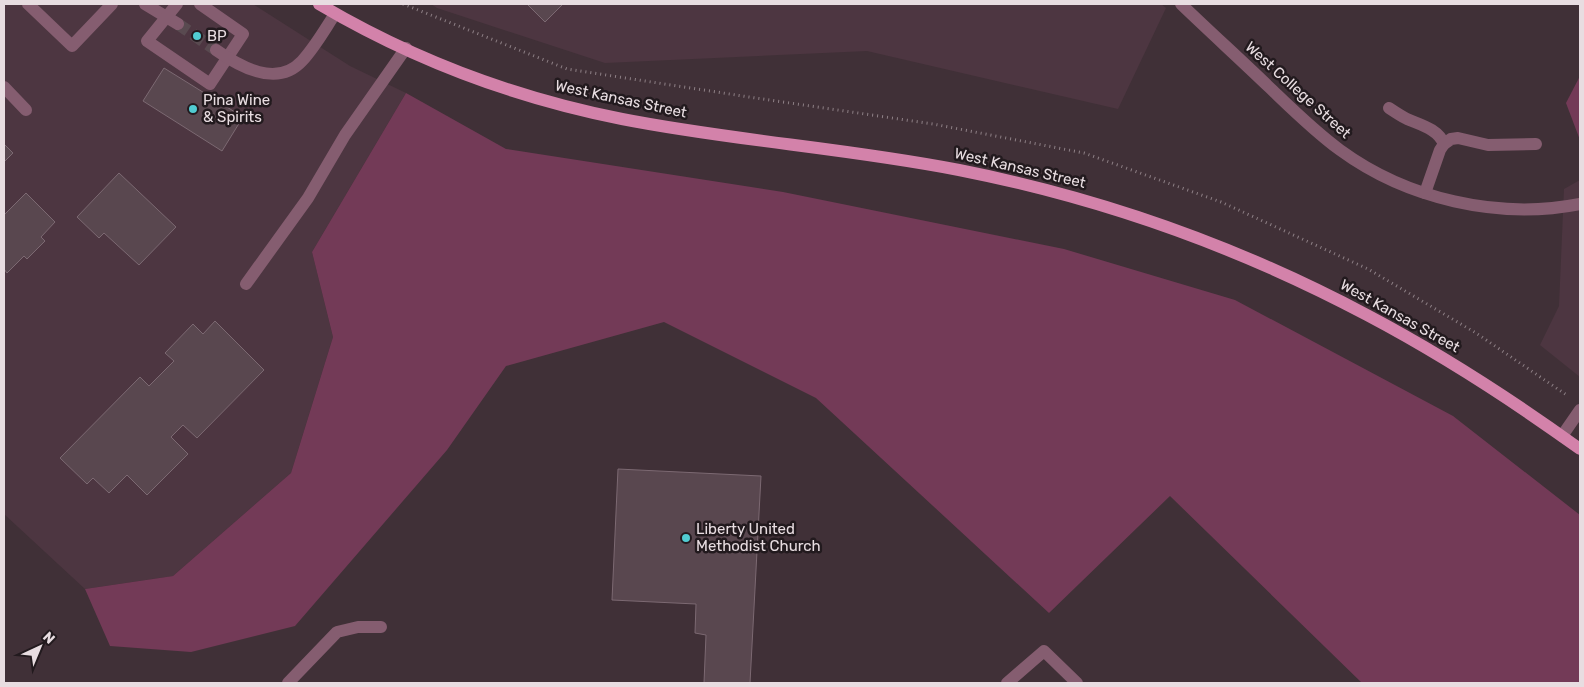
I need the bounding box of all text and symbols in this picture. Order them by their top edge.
place label: BP [207,27,227,45]
marker: BP [191,30,203,42]
street label: West College Street [1241,38,1355,142]
street label: West Kansas Street [554,76,689,122]
place label: Pina Wine & Spirits [203,91,270,126]
marker: Pina Wine & Spirits [187,103,199,115]
street label: West Kansas Street [953,144,1088,192]
street label: West Kansas Street [1337,276,1463,356]
place label: Liberty United Methodist Church [696,520,821,555]
marker: Liberty United Methodist Church [680,532,692,544]
north arrow [15,622,65,672]
text: N [39,628,58,648]

